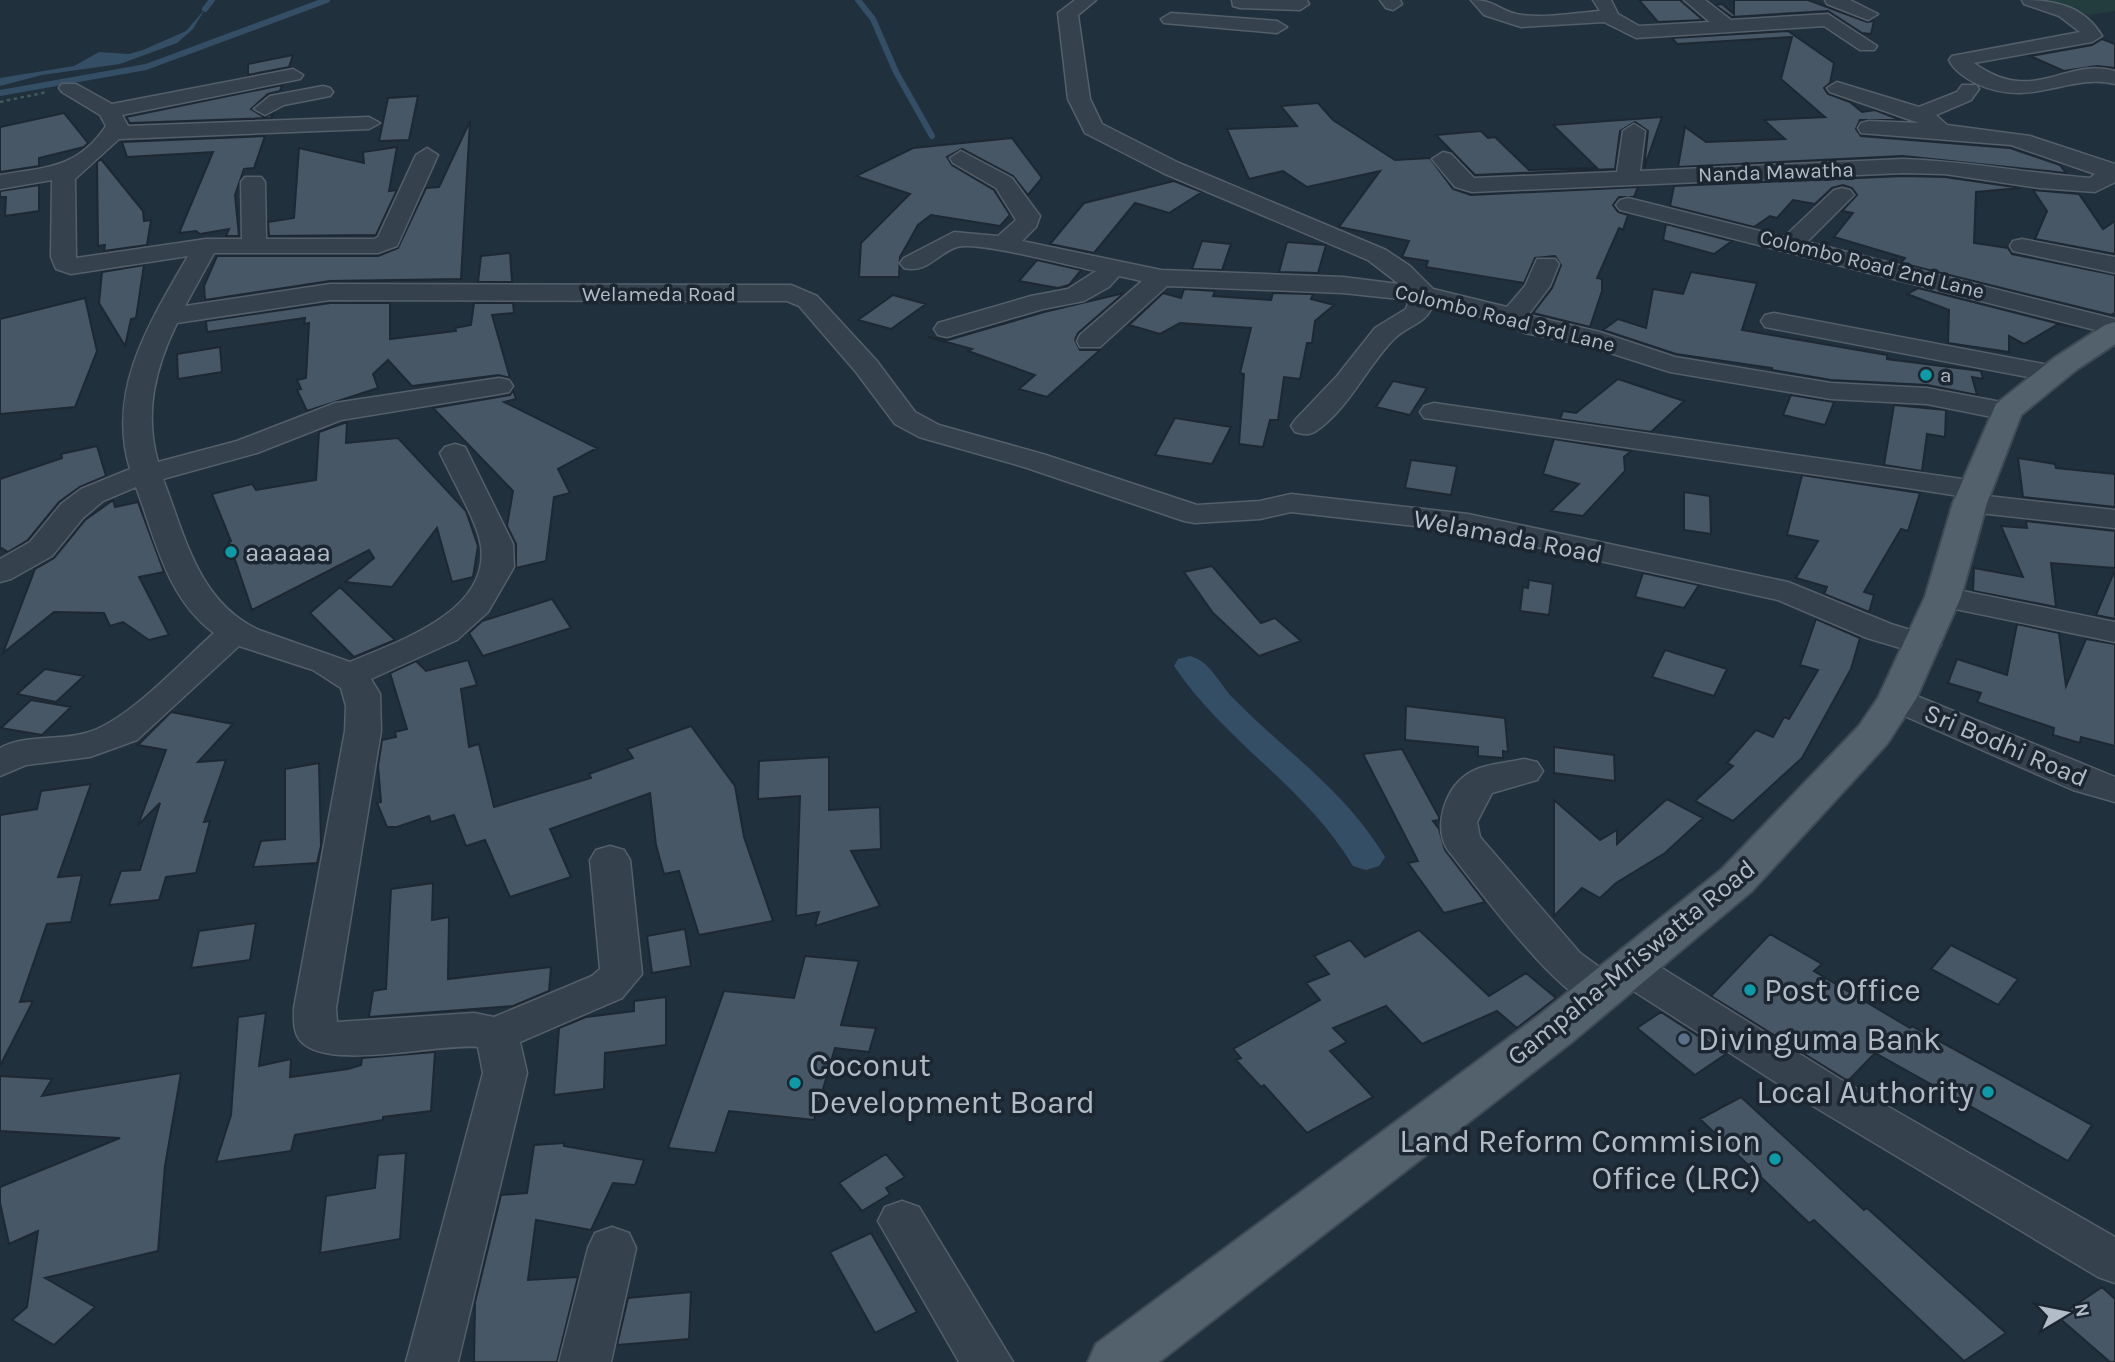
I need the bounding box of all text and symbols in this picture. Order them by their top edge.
street label: Nanda Mawatha [1698,157,1854,187]
street label: Colombo Road 2nd Lane [1757,224,1987,304]
street label: Colombo Road 3rd Lane [1393,279,1617,357]
street label: Welameda Road [582,282,736,306]
place label: a [1940,363,1952,387]
marker: a [1918,367,1934,383]
street label: Welamada Road [1411,503,1605,570]
place label: aaaaaa [245,537,331,568]
marker: aaaaaa [223,544,239,560]
street label: Sri Bodhi Road [1920,697,2092,794]
street label: Gampaha-Mriswatta Road [1501,853,1761,1072]
place label: Post Office [1764,972,1921,1009]
marker: Post Office [1742,982,1758,998]
place label: Divinguma Bank [1698,1021,1941,1058]
marker: Divinguma Bank [1676,1031,1692,1047]
place label: Coconut Development Board [809,1047,1095,1121]
place label: Local Authority [1756,1074,1974,1111]
marker: Coconut Development Board [787,1075,803,1091]
marker: Local Authority [1980,1084,1996,1100]
place label: Land Reform Commision Office (LRC) [1399,1123,1761,1197]
marker: Land Reform Commision Office (LRC) [1767,1151,1783,1167]
north arrow [2031,1278,2101,1348]
text: N [2070,1302,2094,1319]

